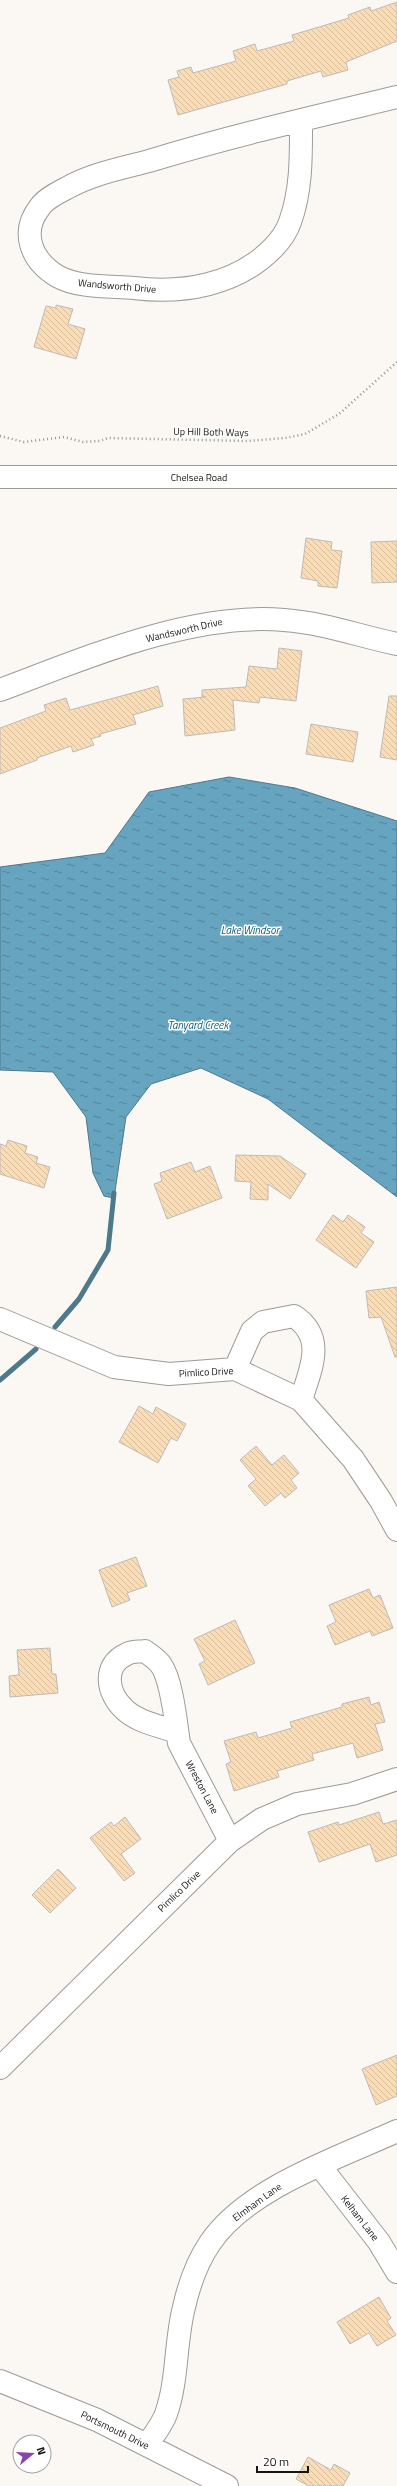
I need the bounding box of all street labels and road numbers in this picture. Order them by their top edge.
street label: Wandsworth Drive [77,275,157,297]
street label: Up Hill Both Ways [173,424,249,440]
street label: Chelsea Road [171,470,227,485]
street label: Wandsworth Drive [144,614,224,646]
street label: Pimlico Drive [178,1363,234,1381]
street label: Wreston Lane [182,1758,222,1816]
street label: Pimlico Drive [154,1867,204,1915]
street label: Elmham Lane [229,2179,285,2225]
street label: Kelham Lane [337,2192,383,2244]
street label: Portsmouth Drive [78,2407,152,2453]

